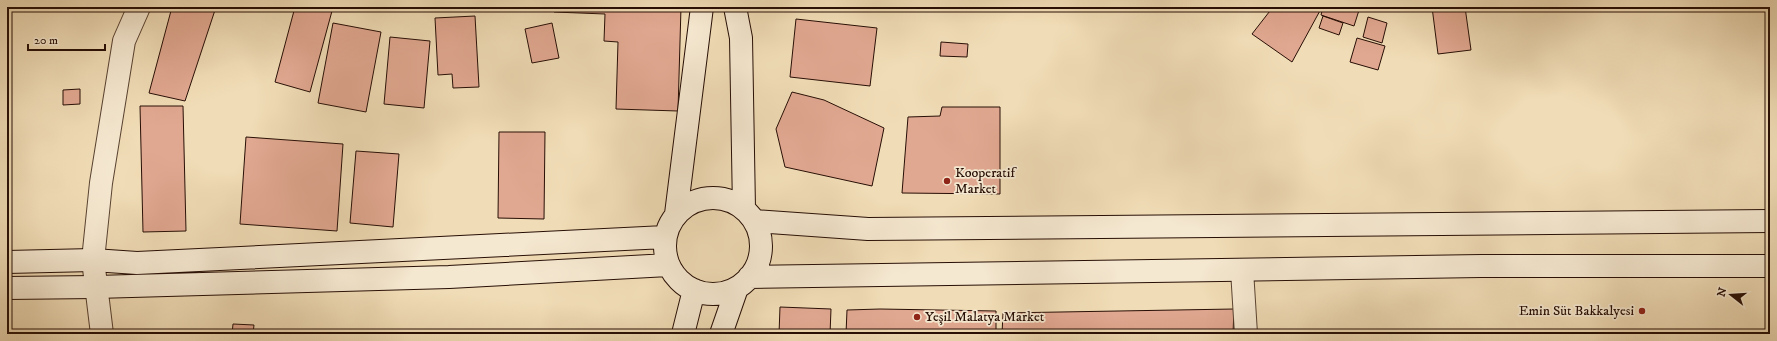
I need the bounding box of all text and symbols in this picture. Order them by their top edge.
scale bar [28,26,105,52]
text: 20 m [34,33,58,48]
place label: Kooperatif Market [955,164,1017,198]
marker: Kooperatif Market [942,176,952,186]
north arrow [1711,275,1751,315]
text: N [1714,286,1730,299]
place label: Emin Süt Bakkalyesi [1519,302,1634,320]
marker: Emin Süt Bakkalyesi [1637,306,1647,316]
place label: Yeşil Malatya Market [925,308,1045,326]
marker: Yeşil Malatya Market [912,312,922,322]

